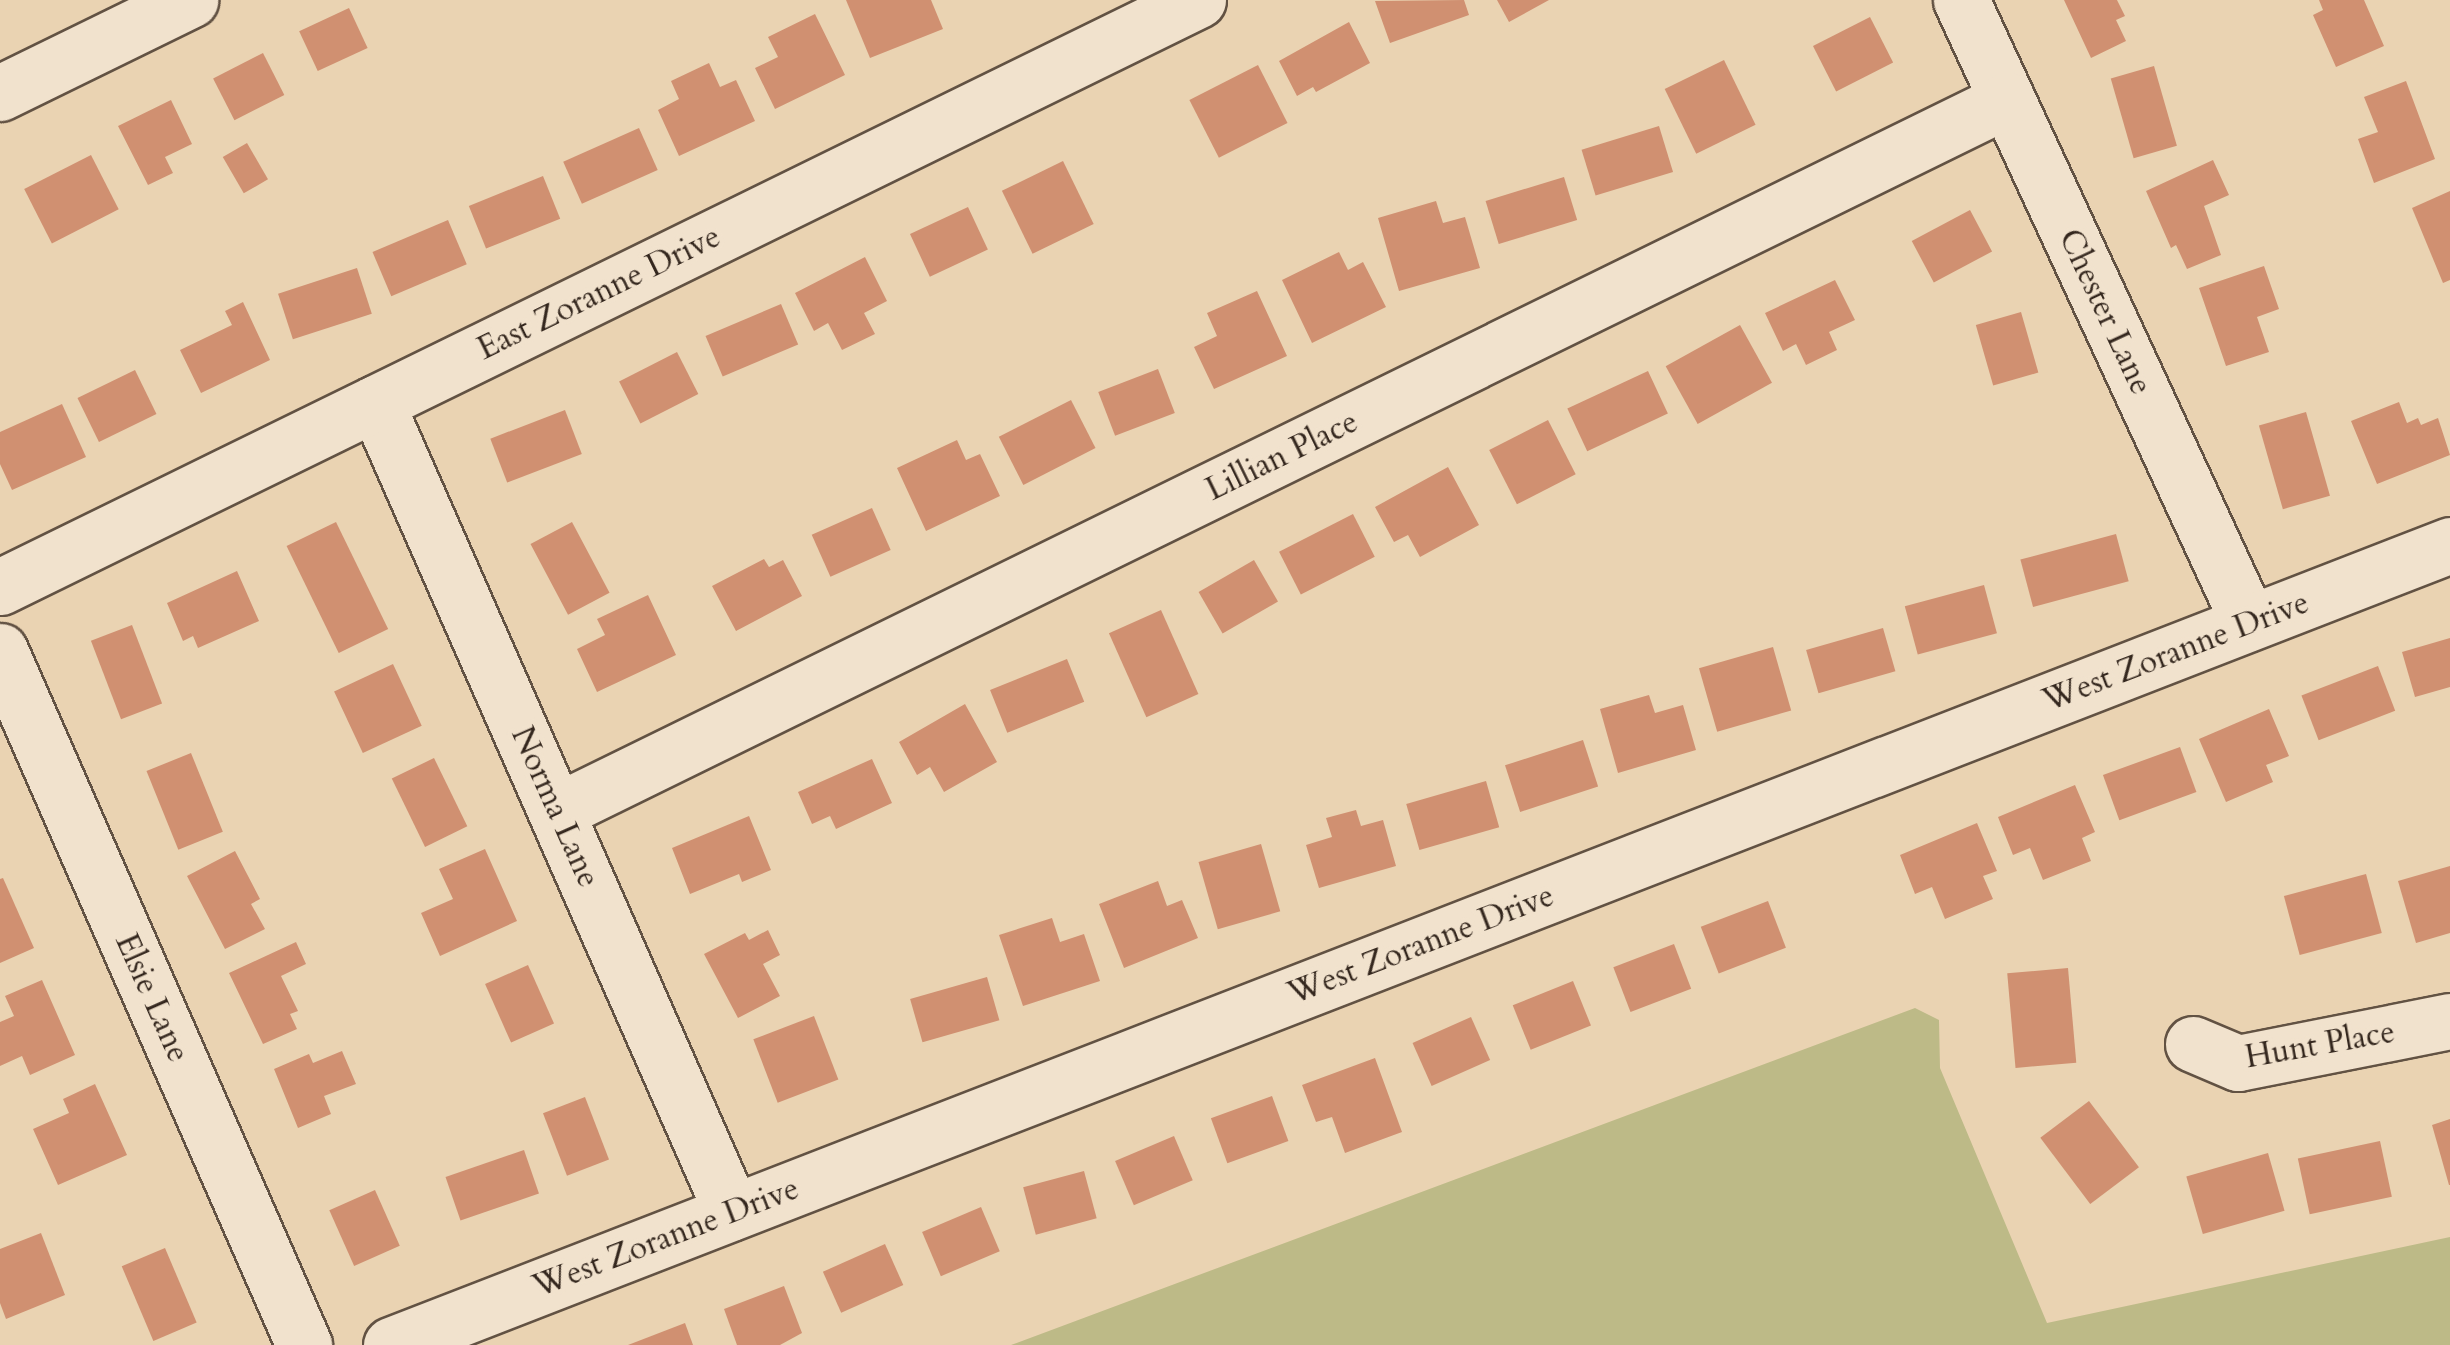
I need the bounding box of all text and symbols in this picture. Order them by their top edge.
street label: East Zoranne Drive [471,218,727,368]
street label: Chester Lane [2050,223,2160,401]
street label: Lillian Place [1200,403,1364,509]
street label: West Zoranne Drive [2038,584,2314,720]
street label: Norma Lane [503,721,607,893]
street label: West Zoranne Drive [1283,877,1559,1013]
street label: Elsie Lane [107,928,197,1068]
street label: Hunt Place [2242,1013,2398,1077]
street label: West Zoranne Drive [528,1170,804,1306]

